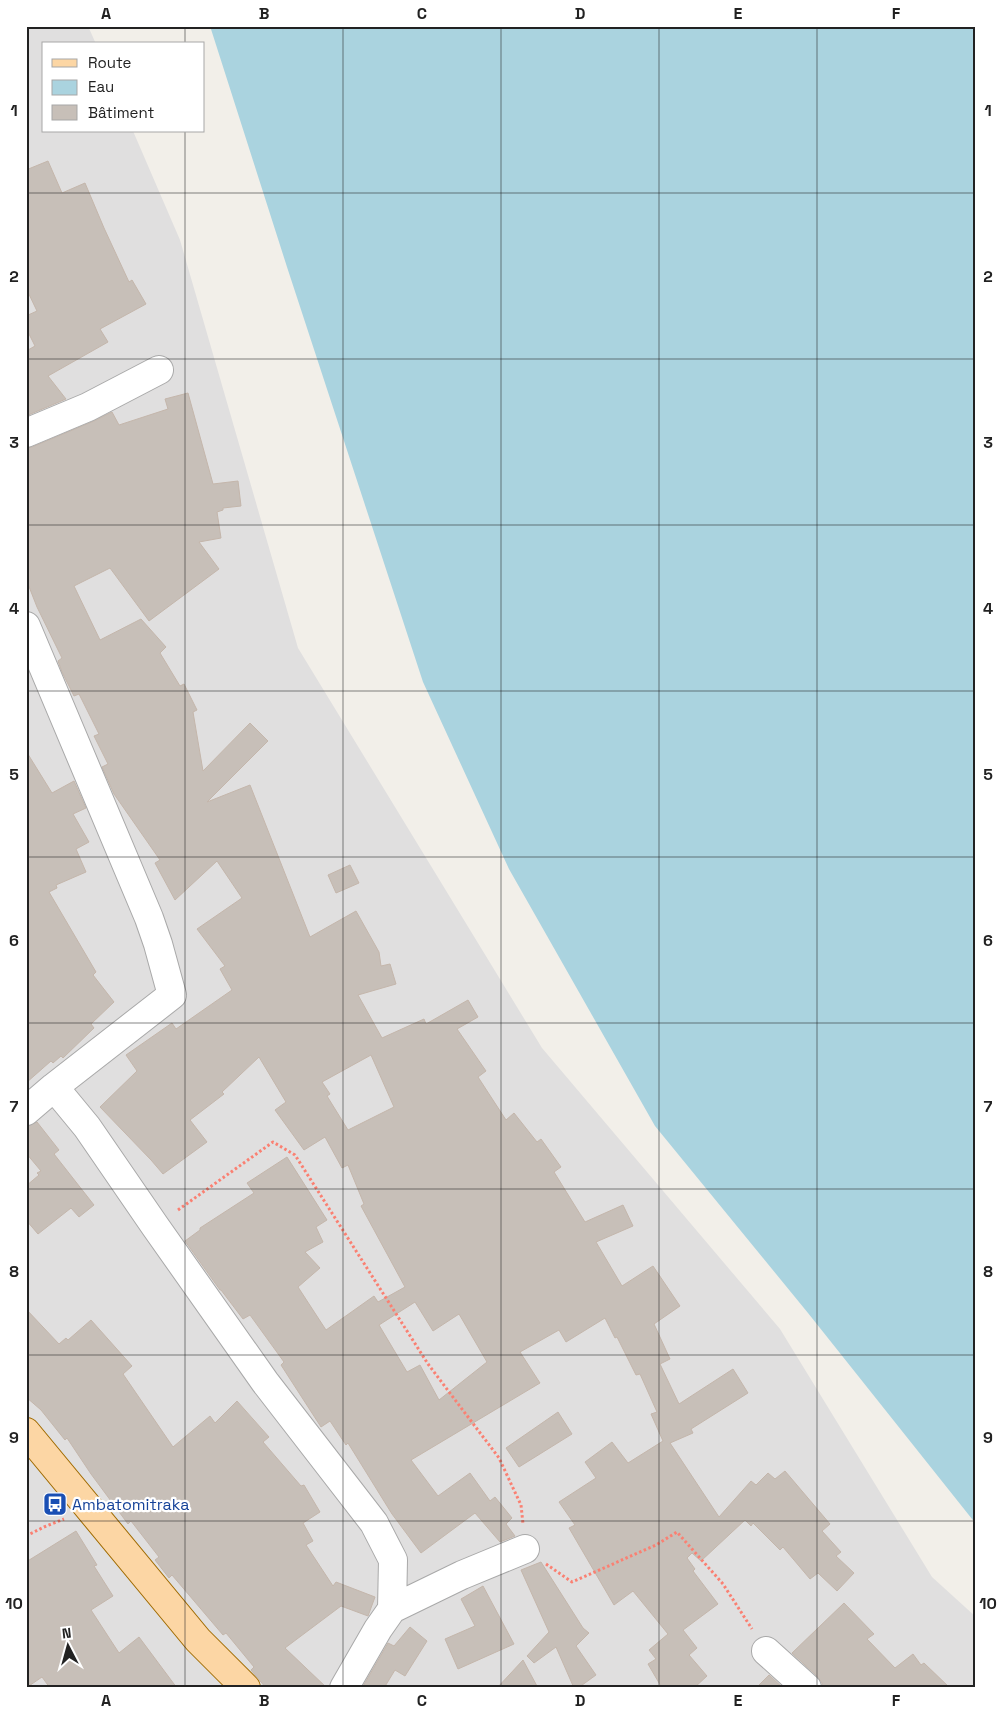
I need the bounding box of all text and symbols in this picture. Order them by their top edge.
text: A [101,3,111,24]
text: B [259,3,269,24]
text: C [417,3,427,24]
text: D [575,3,585,24]
text: E [734,3,743,24]
text: F [892,3,901,24]
legend [42,42,205,132]
text: Route [88,53,132,72]
text: Eau [88,77,114,96]
text: 1 [10,100,18,121]
text: 1 [984,100,992,121]
text: Bâtiment [88,103,154,122]
text: 2 [9,266,19,287]
text: 2 [983,266,993,287]
text: 3 [9,432,19,453]
text: 3 [983,432,993,453]
text: 4 [9,598,19,619]
text: 4 [983,598,993,619]
text: 5 [9,764,19,785]
text: 5 [983,764,993,785]
text: 6 [9,930,19,951]
text: 6 [983,930,993,951]
text: 7 [10,1096,19,1117]
text: 7 [984,1096,993,1117]
text: 8 [9,1261,19,1282]
text: 8 [983,1261,993,1282]
text: 9 [9,1427,19,1448]
text: 9 [983,1427,993,1448]
bus stop icon: Ambatomitraka [42,1491,68,1517]
place label: Ambatomitraka [72,1494,189,1515]
text: 10 [5,1593,23,1614]
text: 10 [979,1593,997,1614]
north arrow [42,1622,92,1672]
text: N [61,1624,72,1643]
text: A [101,1690,111,1711]
text: B [259,1690,269,1711]
text: C [417,1690,427,1711]
text: D [575,1690,585,1711]
text: E [734,1690,743,1711]
text: F [892,1690,901,1711]

